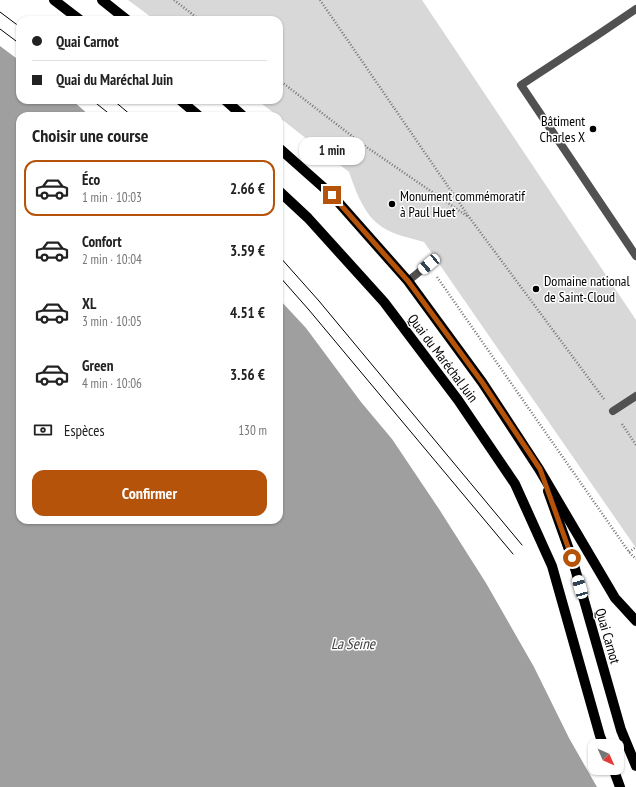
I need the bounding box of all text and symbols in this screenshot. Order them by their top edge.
text: Quai Carnot [56,32,119,51]
text: Quai du Maréchal Juin [56,70,173,89]
place label: Bâtiment Charles X [540,112,585,146]
text: Choisir une course [32,124,149,147]
marker: Bâtiment Charles X [588,124,598,134]
callout: 1 min [299,137,365,165]
text: 1 min [319,142,345,159]
icon: car [34,170,70,206]
text: Éco [82,170,100,189]
text: 2.66 € [230,179,265,198]
route end [323,186,341,204]
place label: Monument commémoratif à Paul Huet [400,187,525,221]
text: 1 min · 10:03 [82,189,142,206]
marker: Monument commémoratif à Paul Huet [387,199,397,209]
icon: car [34,232,70,268]
text: Confort [82,232,122,251]
text: 3.59 € [230,241,265,260]
text: 2 min · 10:04 [82,251,142,268]
car [416,252,442,276]
place label: Domaine national de Saint-Cloud [544,272,630,306]
marker: Domaine national de Saint-Cloud [531,284,541,294]
icon: car [34,294,70,330]
text: XL [82,294,96,313]
text: 4.51 € [230,303,265,322]
street label: Quai du Maréchal Juin [404,310,482,406]
text: 3 min · 10:05 [82,313,142,330]
icon: car [34,356,70,392]
text: Green [82,356,114,375]
text: 3.56 € [230,365,265,384]
text: 4 min · 10:06 [82,375,142,392]
icon: cash [32,419,54,441]
text: Espèces [64,421,104,440]
text: 130 m [238,422,267,439]
button: Confirmer [32,470,267,516]
route start [563,549,581,567]
car [571,574,589,600]
street label: Quai Carnot [591,606,625,666]
water label: La Seine [331,634,376,653]
north arrow [588,739,624,775]
map controls [588,739,624,775]

